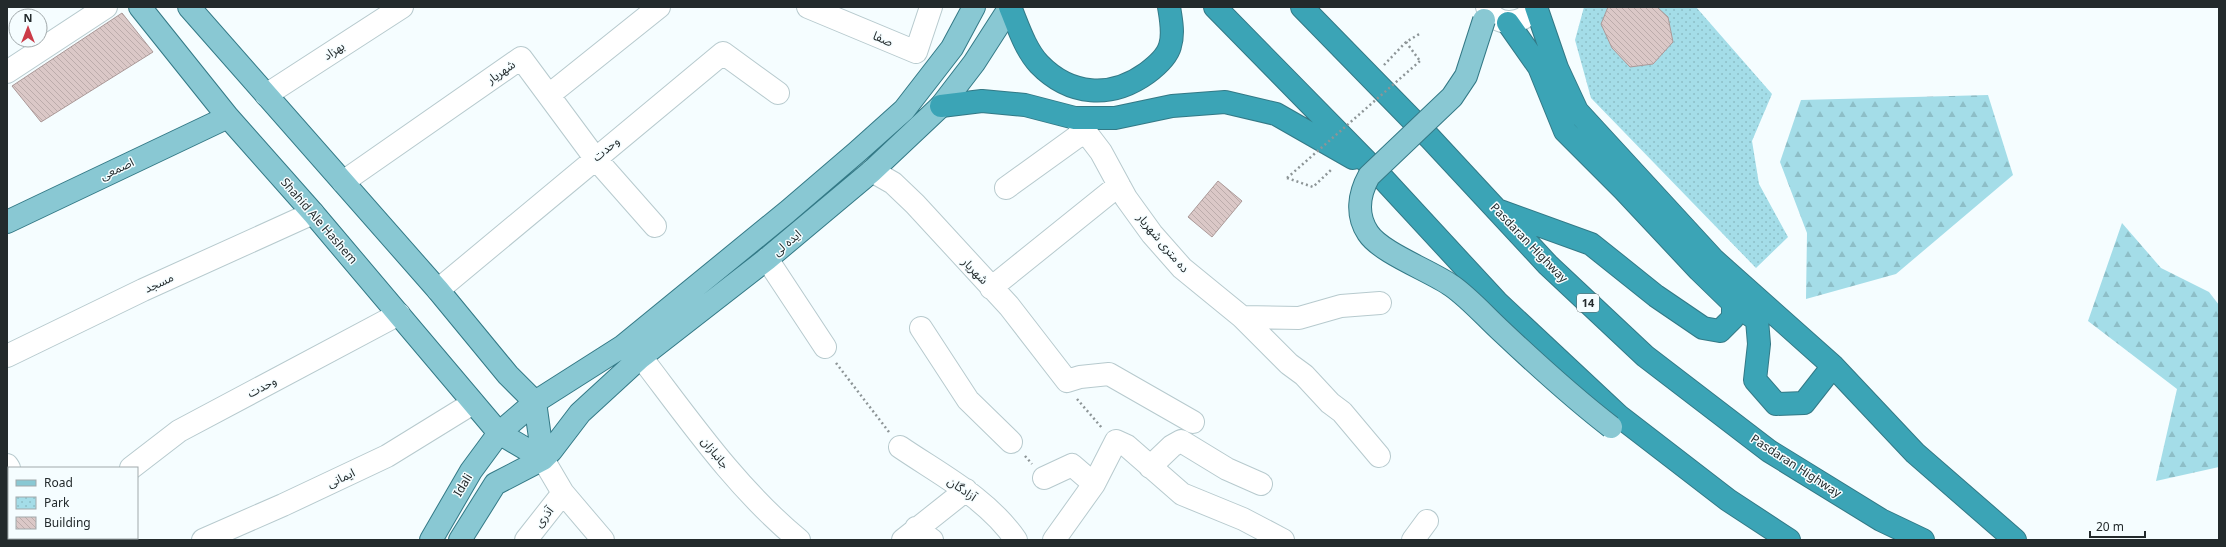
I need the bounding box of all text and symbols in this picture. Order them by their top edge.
north arrow [8,8,48,48]
text: N [24,10,32,25]
street label: صفا [871,27,896,50]
street label: بهزاد [320,37,348,64]
street label: شهریار [482,56,518,88]
street label: وحدت [588,132,623,165]
street label: اصمعی [97,153,137,184]
street label: Shahid Ale Hashem [277,174,362,267]
street label: Pasdaran Highway [1487,199,1573,287]
street label: ده متری شهریار [1133,209,1193,276]
street label: ایده لی [769,225,805,260]
street label: شهریار [958,253,992,288]
street label: مسجد [141,268,176,297]
road number: 14 [1577,294,1599,312]
street label: وحدت [244,372,279,401]
street label: Pasdaran Highway [1748,430,1846,502]
street label: جانبازان [697,433,734,472]
street label: ایمانی [324,464,358,491]
legend [8,467,138,539]
street label: Idali [449,470,476,500]
street label: آزادگان [944,472,981,505]
text: Road [44,474,73,491]
text: Park [44,494,70,511]
street label: آذری [530,502,557,531]
scale bar [2090,513,2145,539]
text: Building [44,514,91,531]
text: 20 m [2096,518,2124,535]

